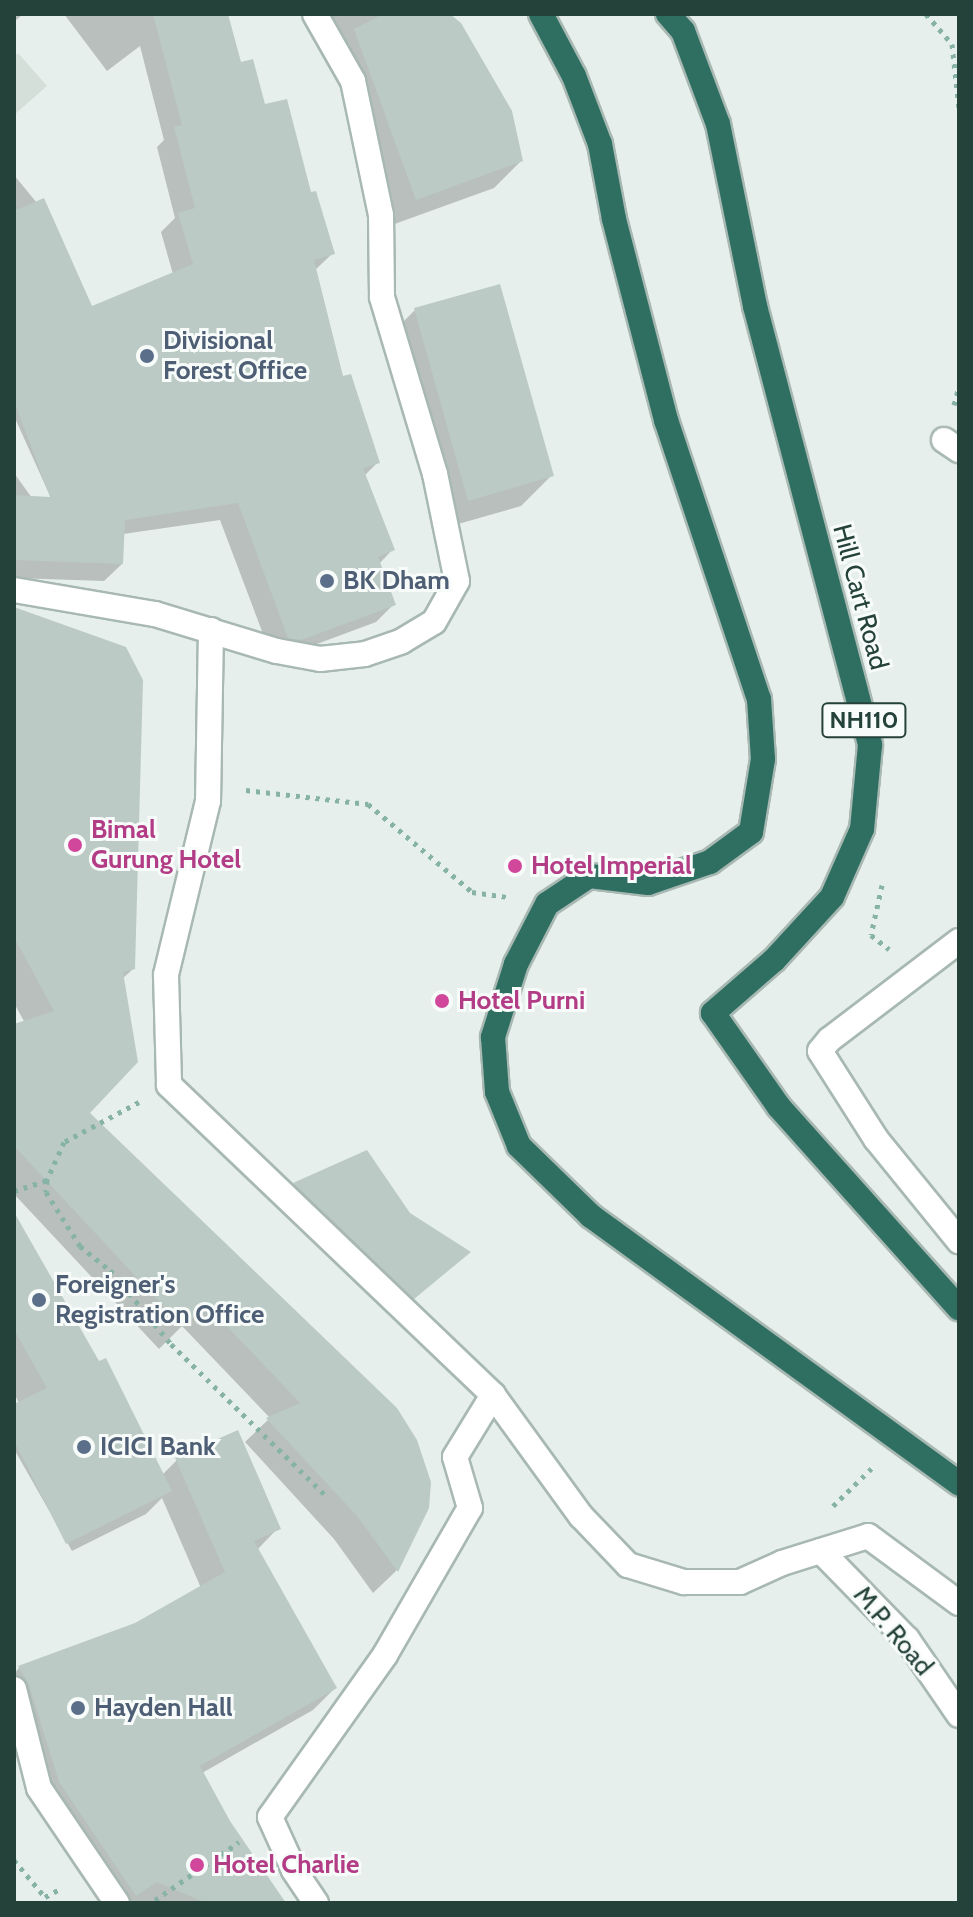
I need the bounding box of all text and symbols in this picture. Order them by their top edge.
place label: Divisional Forest Office [163,325,307,386]
marker: Divisional Forest Office [138,347,156,365]
street label: Hill Cart Road [826,521,894,673]
place label: BK Dham [343,565,450,597]
marker: BK Dham [318,572,336,590]
road number: NH110 [820,700,908,740]
place label: Bimal Gurung Hotel [91,814,241,876]
marker: Bimal Gurung Hotel [66,836,84,854]
place label: Hotel Imperial [531,850,692,882]
marker: Hotel Imperial [506,857,524,875]
place label: Hotel Purni [458,985,585,1017]
marker: Hotel Purni [433,992,451,1010]
place label: Foreigner's Registration Office [55,1269,264,1330]
marker: Foreigner's Registration Office [30,1291,48,1309]
place label: ICICI Bank [100,1431,216,1463]
marker: ICICI Bank [75,1438,93,1456]
street label: M.P. Road [847,1580,939,1682]
place label: Hayden Hall [94,1692,233,1724]
marker: Hayden Hall [69,1699,87,1717]
place label: Hotel Charlie [213,1849,359,1881]
marker: Hotel Charlie [188,1856,206,1874]

